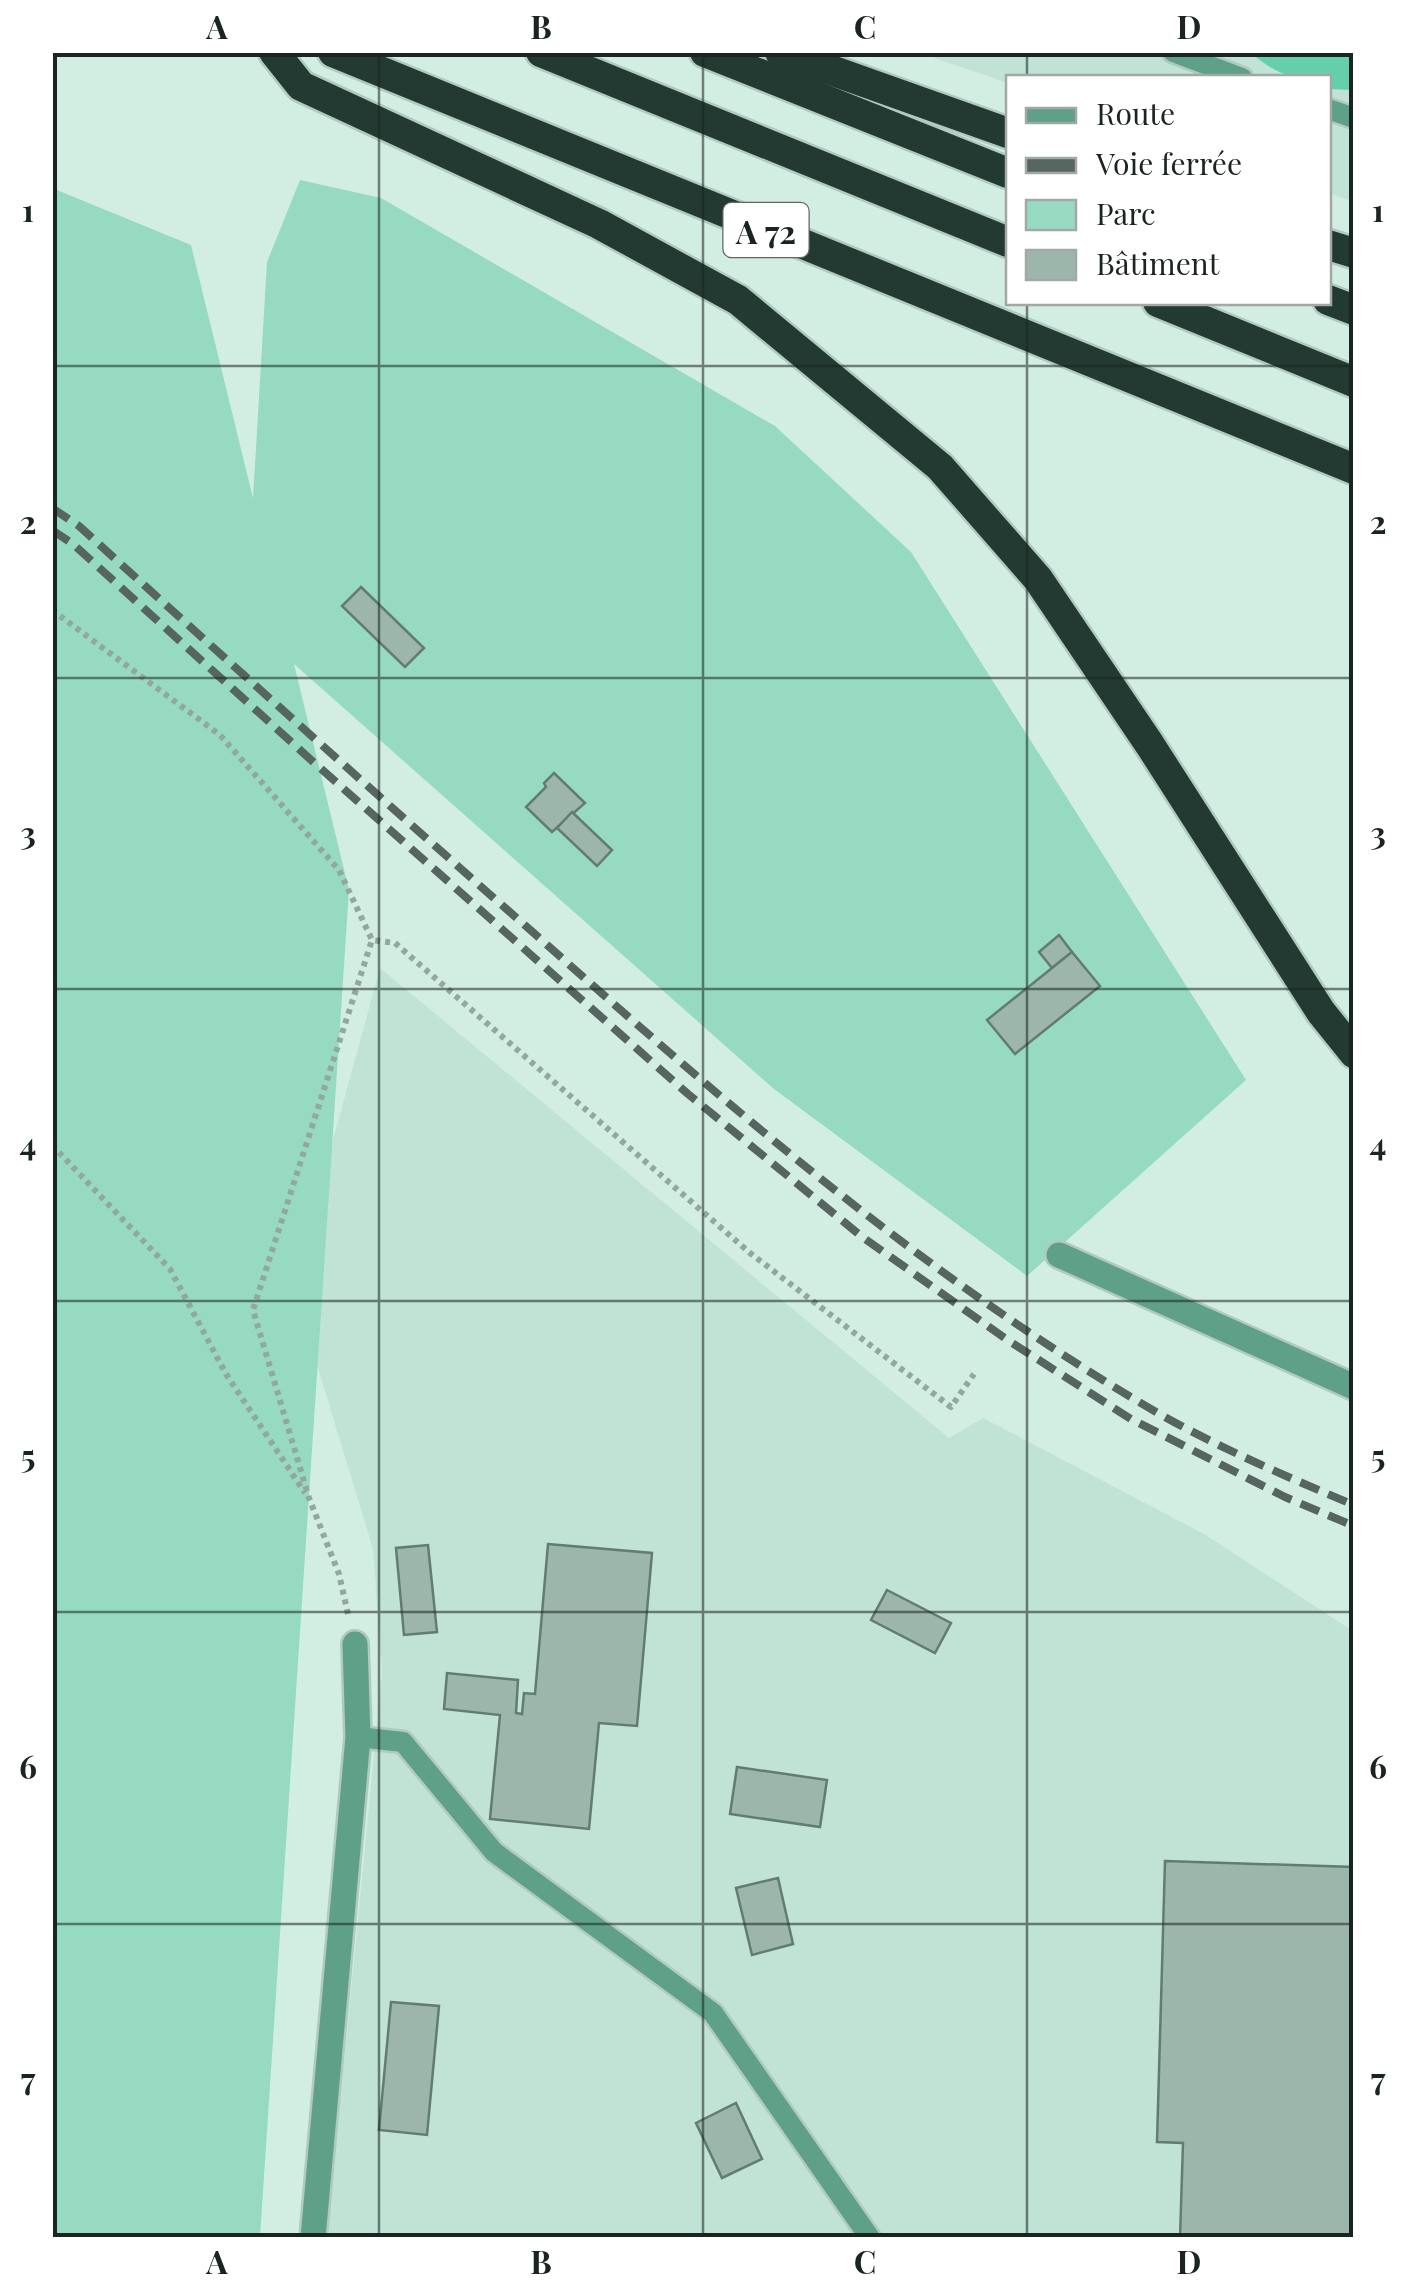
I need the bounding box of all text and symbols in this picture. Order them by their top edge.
text: A [205,4,228,47]
text: B [530,4,552,47]
text: C [854,4,876,47]
text: D [1177,4,1201,47]
legend [1006,75,1331,305]
text: Route [1096,93,1175,133]
text: Voie ferrée [1095,143,1242,183]
text: 1 [22,187,34,230]
text: 1 [1372,187,1384,230]
text: Parc [1096,193,1156,233]
road number: A 72 [724,203,808,257]
text: Bâtiment [1096,243,1220,283]
text: 2 [20,499,36,542]
text: 2 [1370,499,1386,542]
text: 3 [20,810,36,853]
text: 3 [1370,810,1386,853]
text: 4 [20,1121,36,1164]
text: 4 [1370,1121,1386,1164]
text: 5 [21,1433,35,1476]
text: 5 [1371,1433,1385,1476]
text: 6 [19,1744,37,1787]
text: 6 [1369,1744,1387,1787]
text: 7 [21,2056,36,2099]
text: 7 [1371,2056,1386,2099]
text: A [205,2239,228,2282]
text: B [530,2239,552,2282]
text: C [854,2239,876,2282]
text: D [1177,2239,1201,2282]

